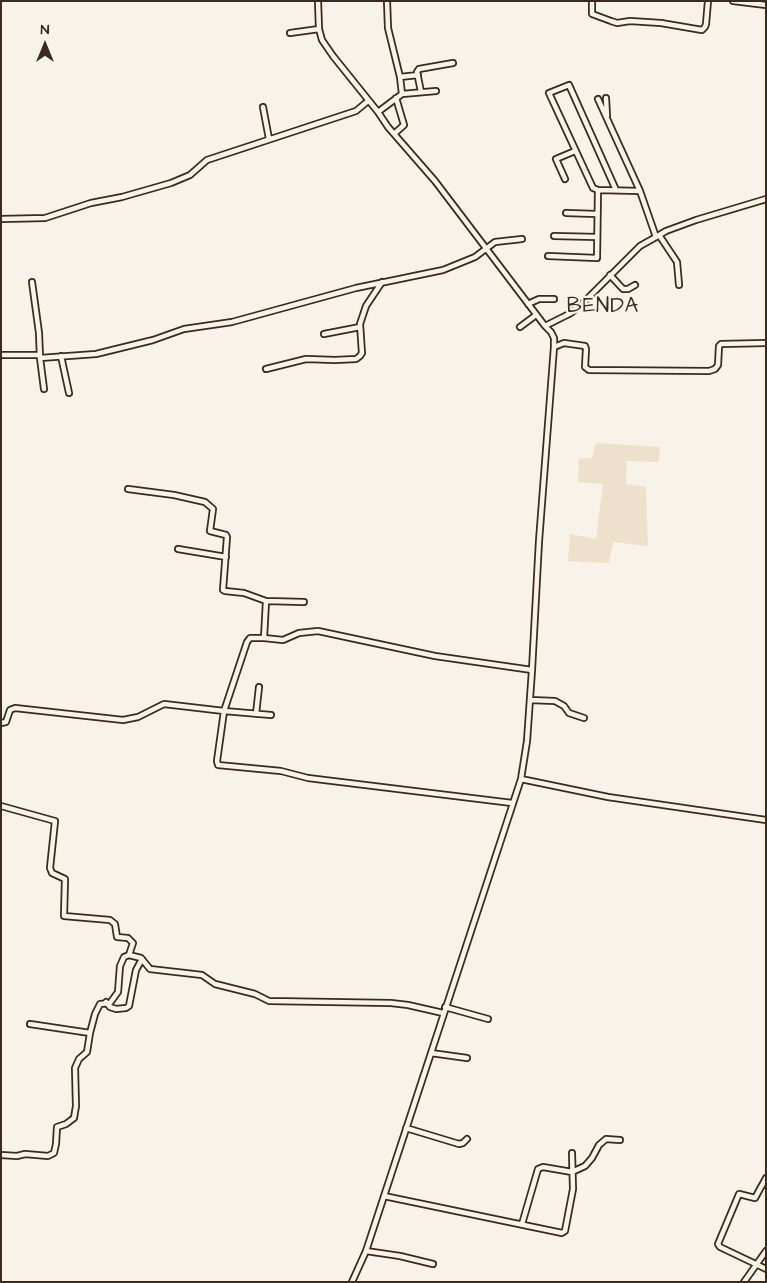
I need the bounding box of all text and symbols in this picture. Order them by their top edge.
north arrow [20,20,70,70]
text: N [41,20,49,40]
district label: BENDA [566,295,640,321]

